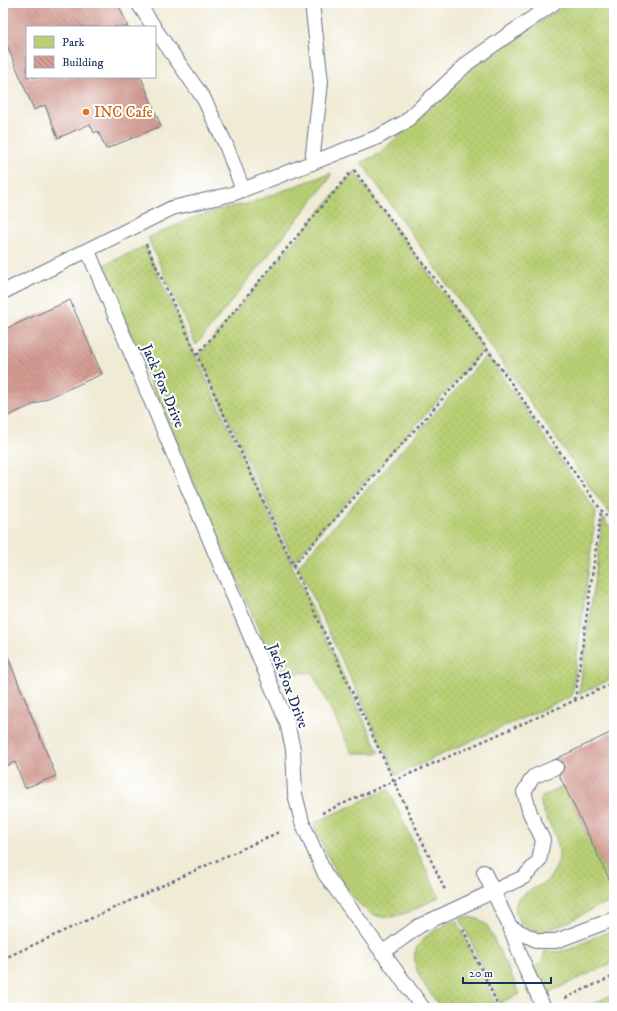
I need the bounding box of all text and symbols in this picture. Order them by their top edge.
legend [26,26,156,78]
text: Park [62,35,84,50]
text: Building [62,55,103,70]
place label: INC Cafe [94,103,153,122]
marker: INC Cafe [81,107,91,117]
street label: Jack Fox Drive [136,339,189,431]
street label: Jack Fox Drive [262,639,313,731]
scale bar [463,959,551,985]
text: 20 m [469,966,493,981]

